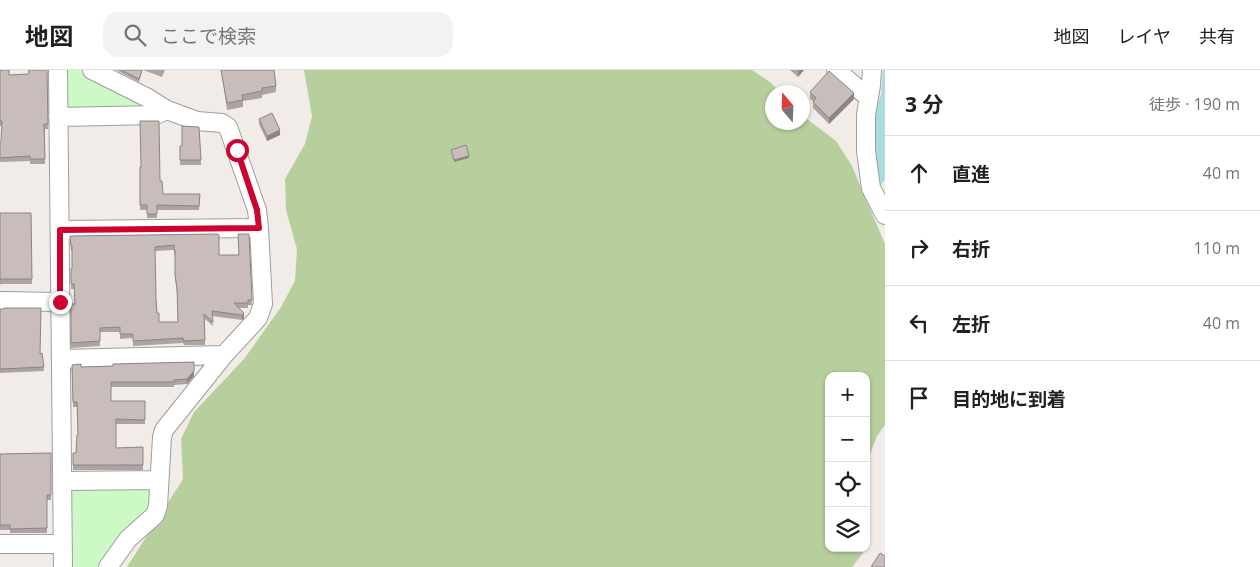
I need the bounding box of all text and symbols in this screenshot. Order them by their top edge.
search box [103,12,453,57]
text: 地図 [25,19,73,52]
icon: search [121,21,149,49]
text: ここで検索 [161,23,256,49]
text: 地図 [1054,24,1090,48]
text: レイヤ [1118,24,1171,48]
text: 共有 [1199,24,1235,48]
north arrow [765,85,810,130]
text: 3 分 [905,90,943,118]
text: 徒歩 · 190 m [1149,93,1240,115]
route start [226,139,249,162]
icon: ahead [905,159,933,187]
text: 直進 [952,161,990,187]
text: 40 m [1203,162,1240,184]
icon: right [905,234,933,262]
text: 右折 [952,236,990,262]
text: 110 m [1194,237,1240,259]
route end [49,291,72,314]
icon: left [905,309,933,337]
text: 左折 [952,311,990,337]
text: 40 m [1203,312,1240,334]
map controls [825,372,870,552]
button: + [825,372,870,417]
icon: arrive [905,384,933,412]
text: 目的地に到着 [952,386,1066,412]
button: − [825,417,870,462]
button: locate [825,462,870,507]
button: layers [825,507,870,552]

